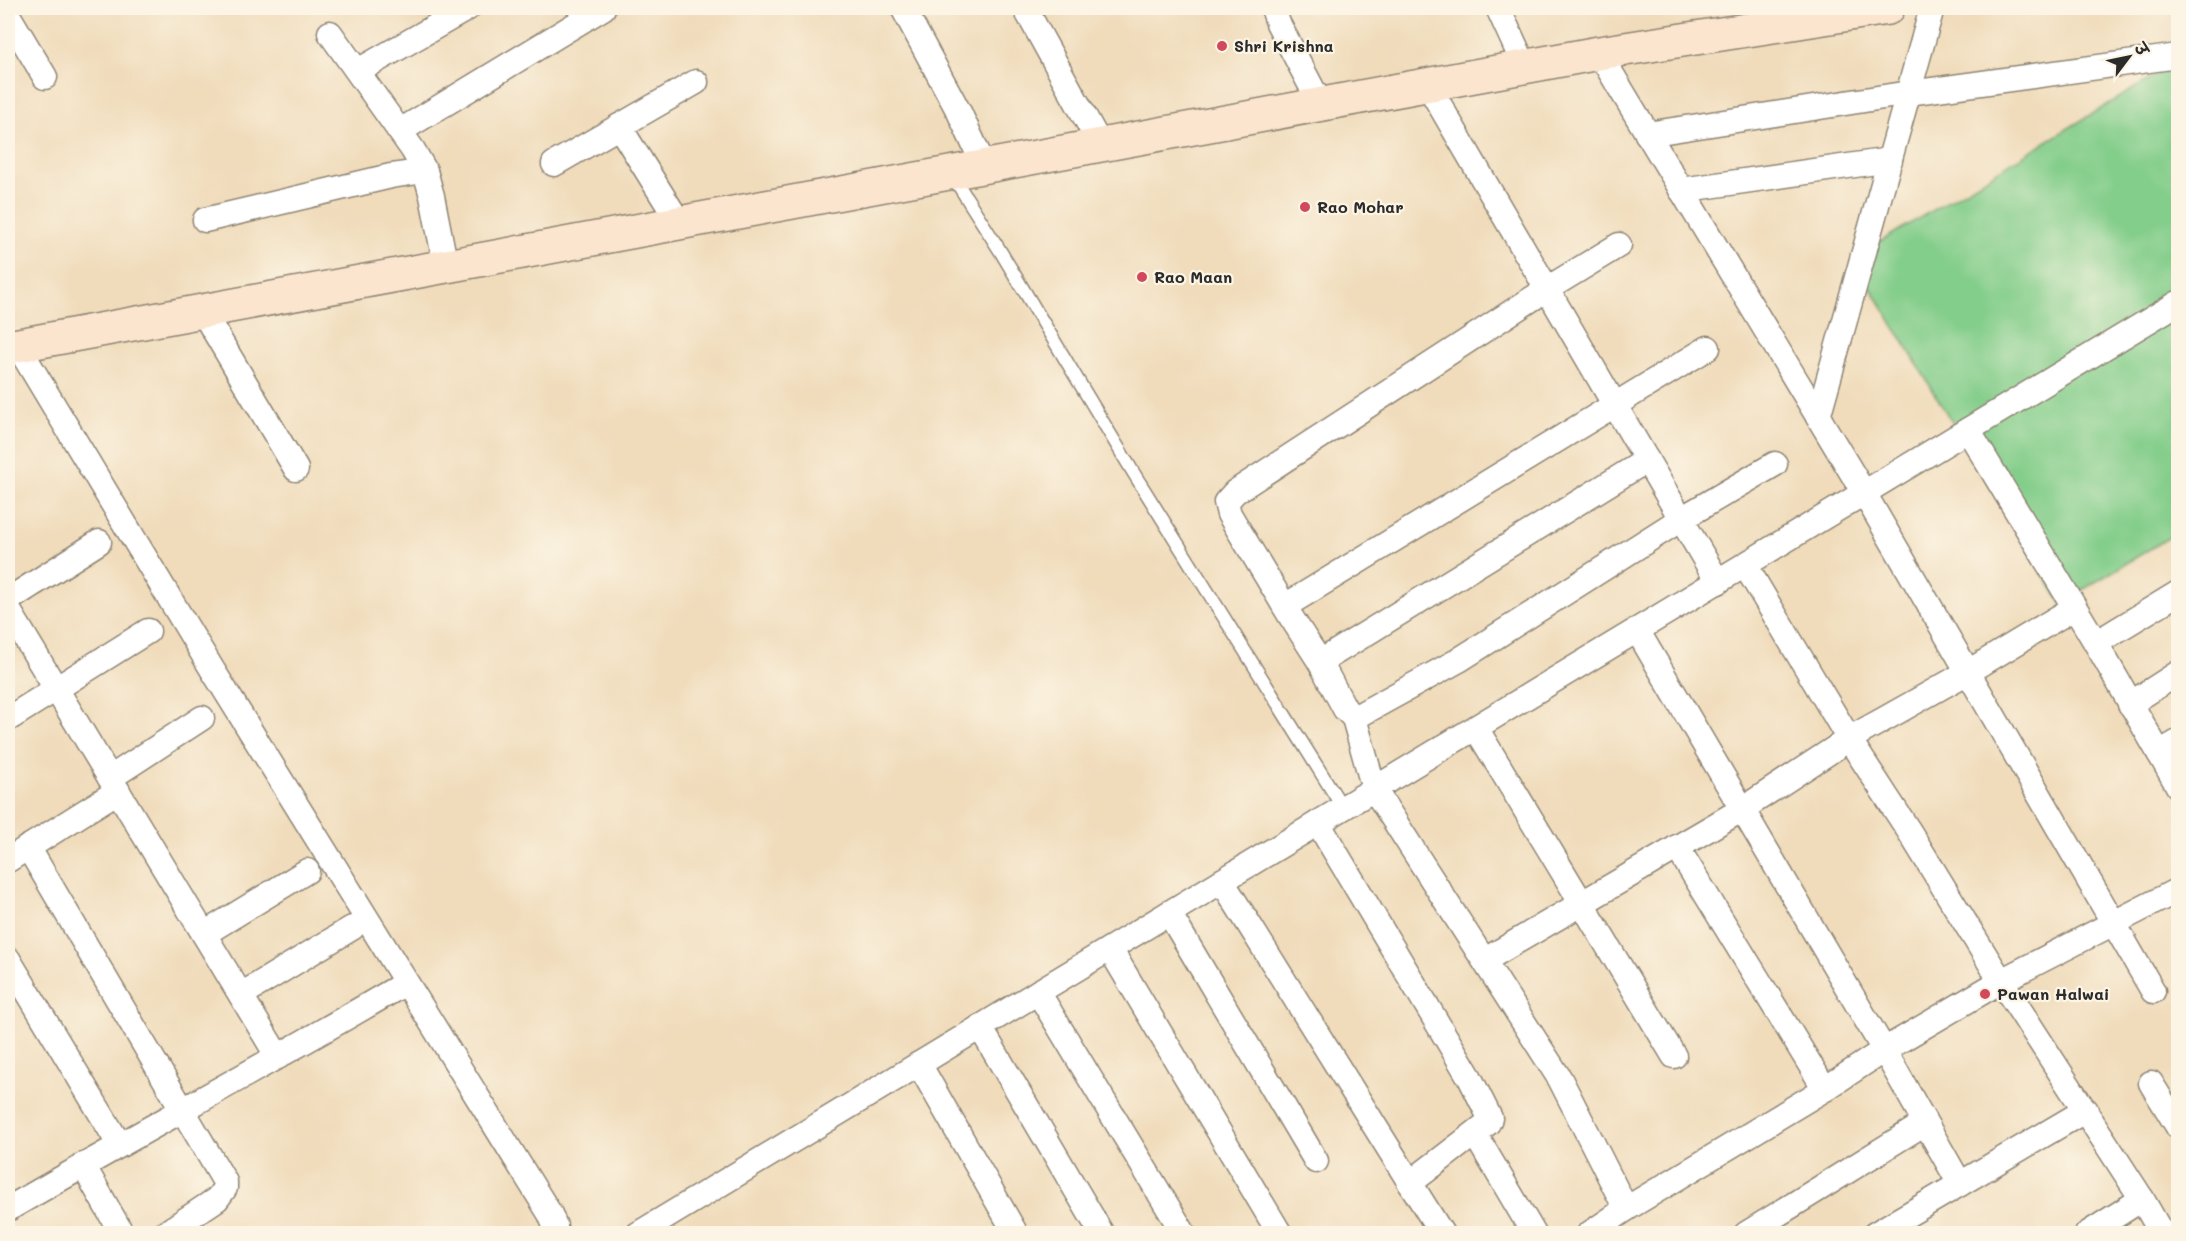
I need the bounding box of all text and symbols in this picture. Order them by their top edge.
north arrow [2099,27,2159,87]
place label: Shri Krishna [1234,35,1334,56]
text: उ [2129,37,2155,60]
marker: Shri Krishna [1215,39,1229,53]
place label: Rao Mohar [1317,196,1403,217]
marker: Rao Mohar [1298,200,1312,214]
place label: Rao Maan [1154,266,1232,287]
marker: Rao Maan [1135,270,1149,284]
place label: Pawan Halwai [1997,983,2109,1004]
marker: Pawan Halwai [1978,987,1992,1001]

